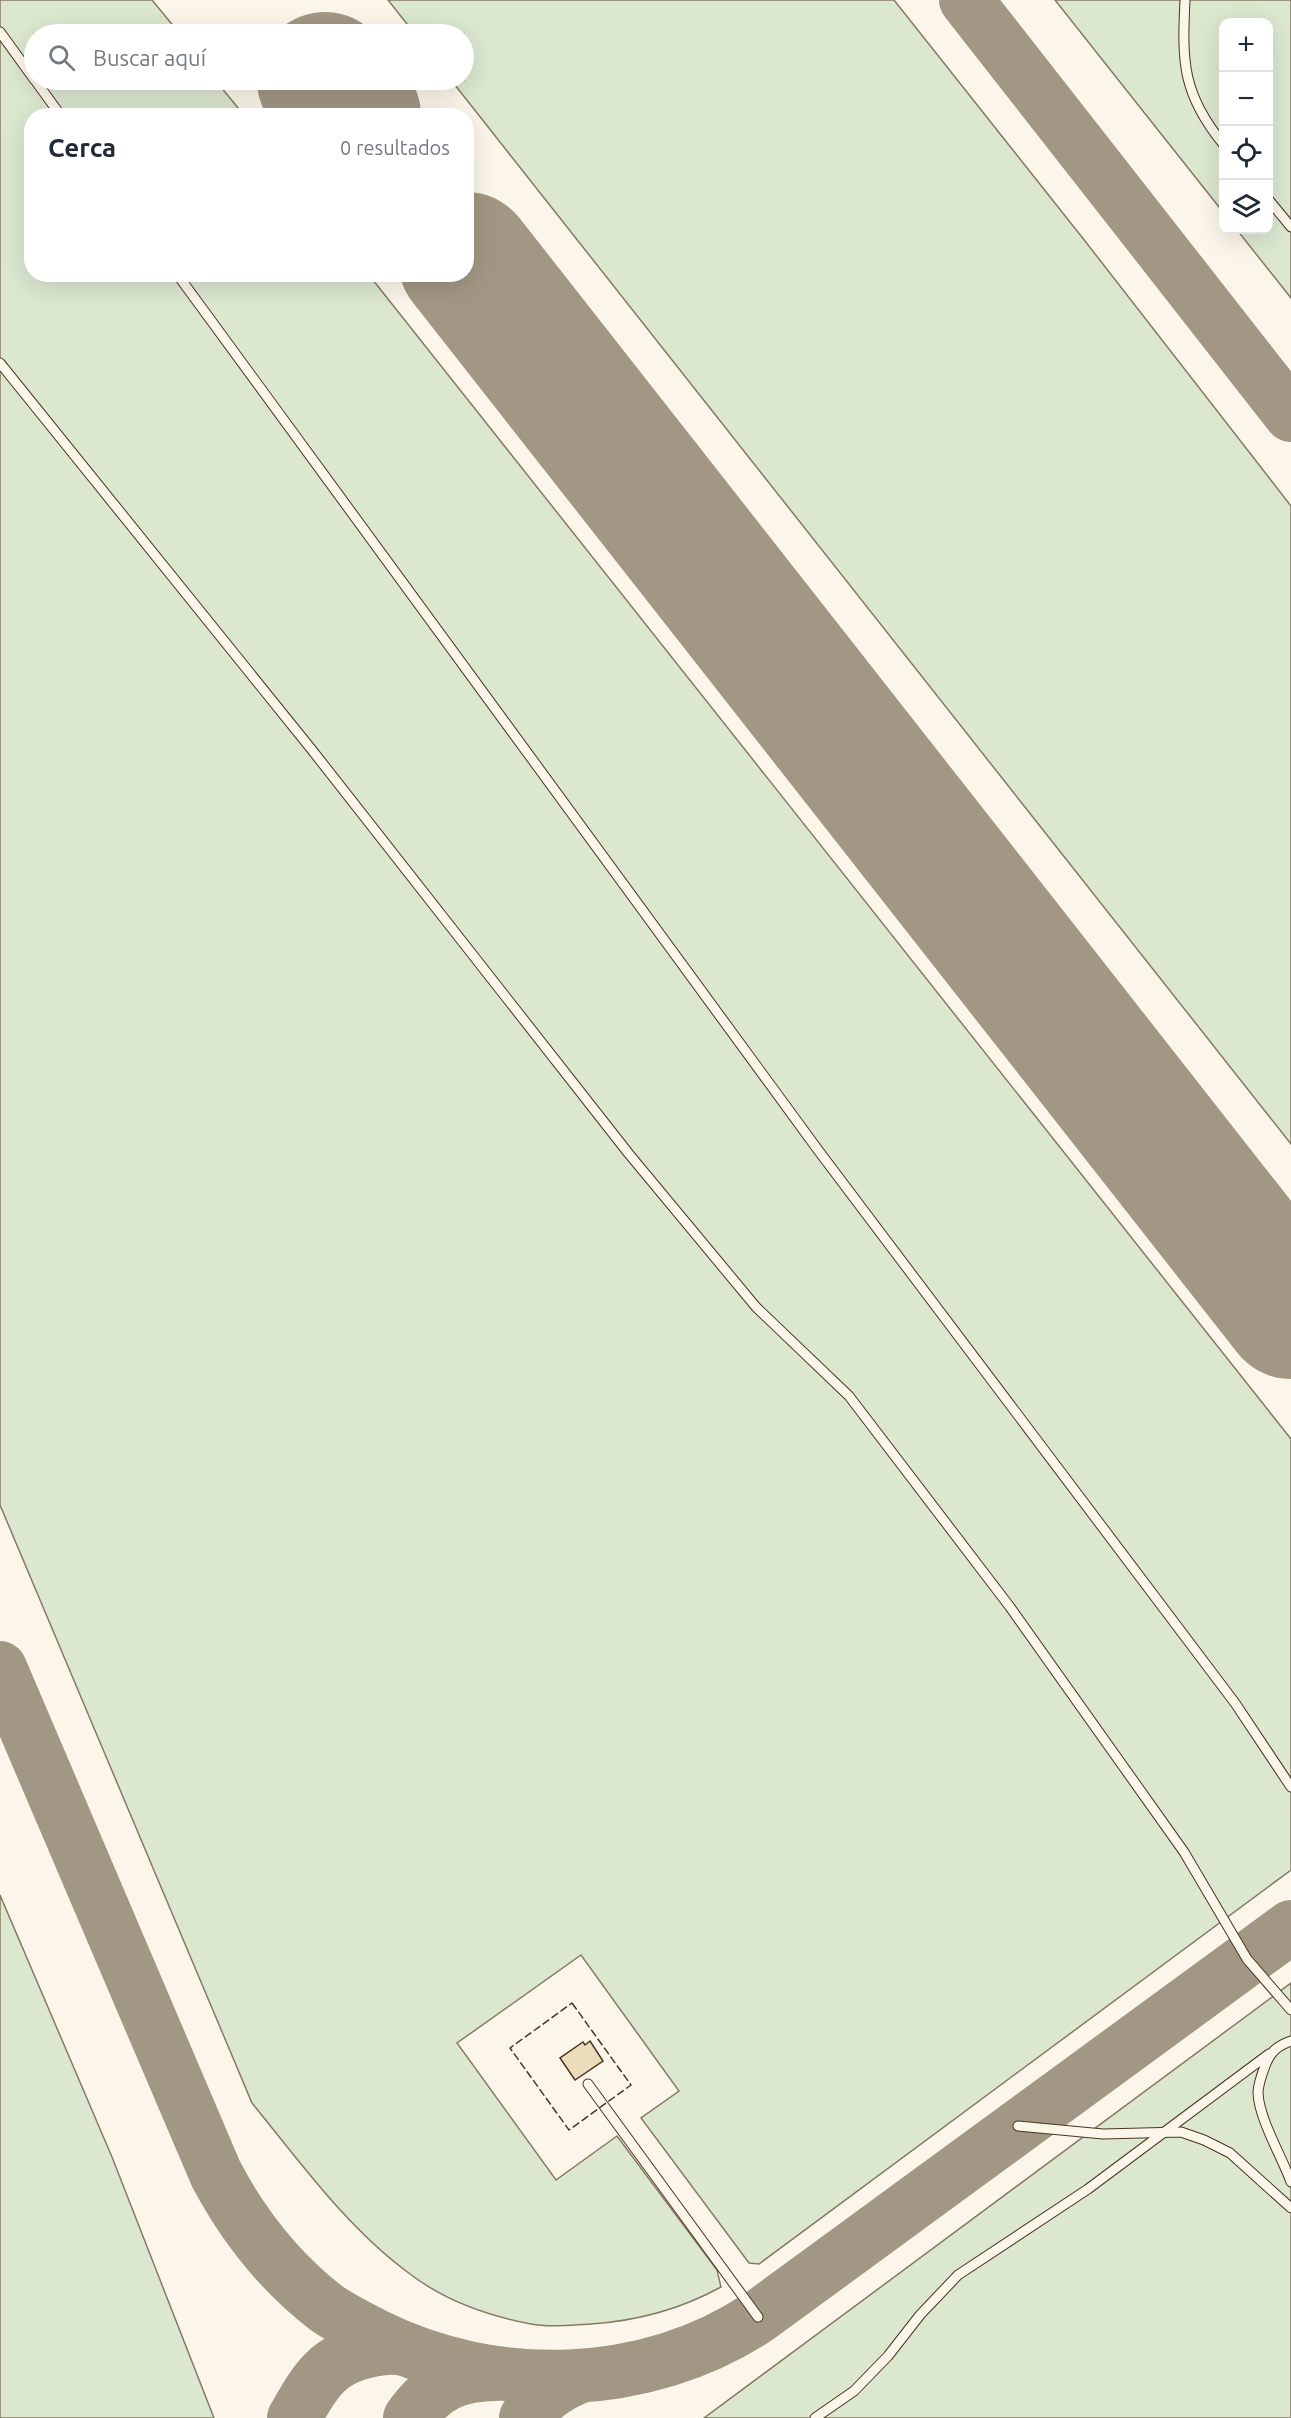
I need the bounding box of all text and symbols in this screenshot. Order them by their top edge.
map controls [1219,18,1273,234]
button: + [1219,18,1273,72]
search box [24,24,474,90]
icon: search [45,41,78,74]
text: Buscar aquí [93,45,206,70]
button: − [1219,72,1273,126]
button: locate [1219,126,1273,180]
text: Cerca [48,133,116,162]
text: 0 resultados [340,136,450,159]
button: layers [1219,180,1273,234]

